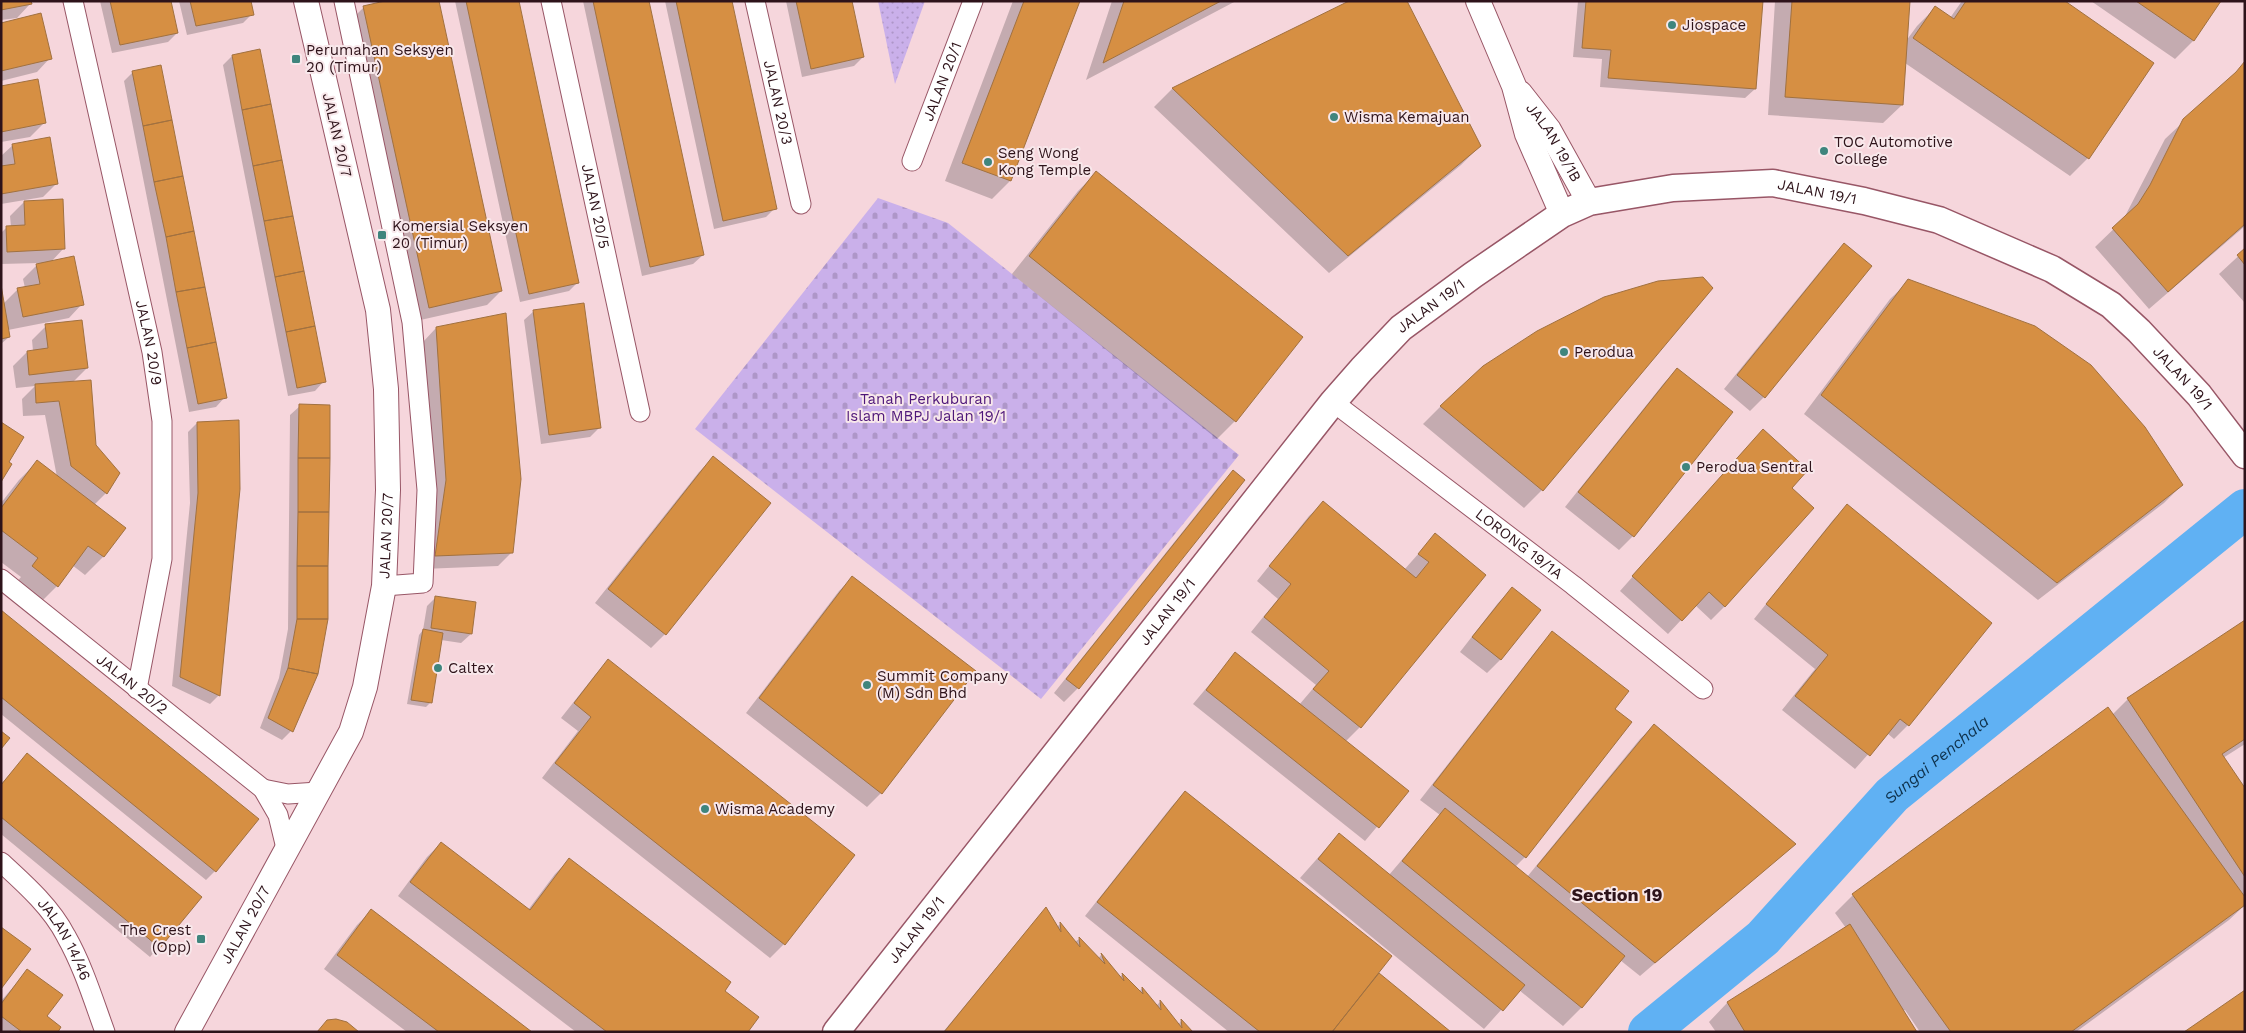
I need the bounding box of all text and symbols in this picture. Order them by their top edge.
place label: Jiospace [1682,16,1746,34]
marker: Jiospace [1666,19,1678,31]
street label: JALAN 20/1 [919,39,966,124]
place label: Perumahan Seksyen 20 (Timur) [306,41,454,76]
marker: Perumahan Seksyen 20 (Timur) [290,53,302,65]
street label: JALAN 20/3 [760,58,796,146]
street label: JALAN 20/7 [319,91,355,179]
street label: JALAN 19/1B [1522,99,1585,185]
place label: Wisma Kemajuan [1344,108,1470,126]
marker: Wisma Kemajuan [1328,111,1340,123]
place label: TOC Automotive College [1834,133,1953,168]
place label: Seng Wong Kong Temple [998,144,1091,179]
marker: TOC Automotive College [1818,145,1830,157]
marker: Seng Wong Kong Temple [982,156,994,168]
street label: JALAN 20/5 [578,162,613,250]
street label: JALAN 19/1 [1776,175,1858,208]
place label: Komersial Seksyen 20 (Timur) [392,217,528,252]
marker: Komersial Seksyen 20 (Timur) [376,229,388,241]
street label: JALAN 19/1 [1393,275,1468,337]
street label: JALAN 20/9 [132,298,166,387]
place label: Perodua [1574,343,1634,361]
street label: JALAN 19/1 [2149,343,2216,414]
marker: Perodua [1558,346,1570,358]
park label: Tanah Perkuburan Islam MBPJ Jalan 19/1 [846,390,1006,425]
place label: Perodua Sentral [1696,458,1814,476]
marker: Perodua Sentral [1680,461,1692,473]
street label: JALAN 20/7 [375,493,397,579]
street label: LORONG 19/1A [1472,505,1566,583]
street label: JALAN 19/1 [1135,575,1199,649]
street label: JALAN 20/2 [93,650,171,718]
place label: Caltex [448,659,494,677]
marker: Caltex [432,662,444,674]
place label: Summit Company (M) Sdn Bhd [877,667,1008,702]
marker: Summit Company (M) Sdn Bhd [861,679,873,691]
water label: Sungai Penchala [1880,711,1993,808]
place label: Wisma Academy [715,800,835,818]
marker: Wisma Academy [699,803,711,815]
street label: JALAN 20/7 [217,883,274,967]
district label: Section 19 [1571,884,1663,905]
street label: JALAN 19/1 [885,893,948,967]
street label: JALAN 14/46 [34,894,94,983]
place label: The Crest (Opp) [120,921,192,956]
marker: The Crest (Opp) [195,933,207,945]

